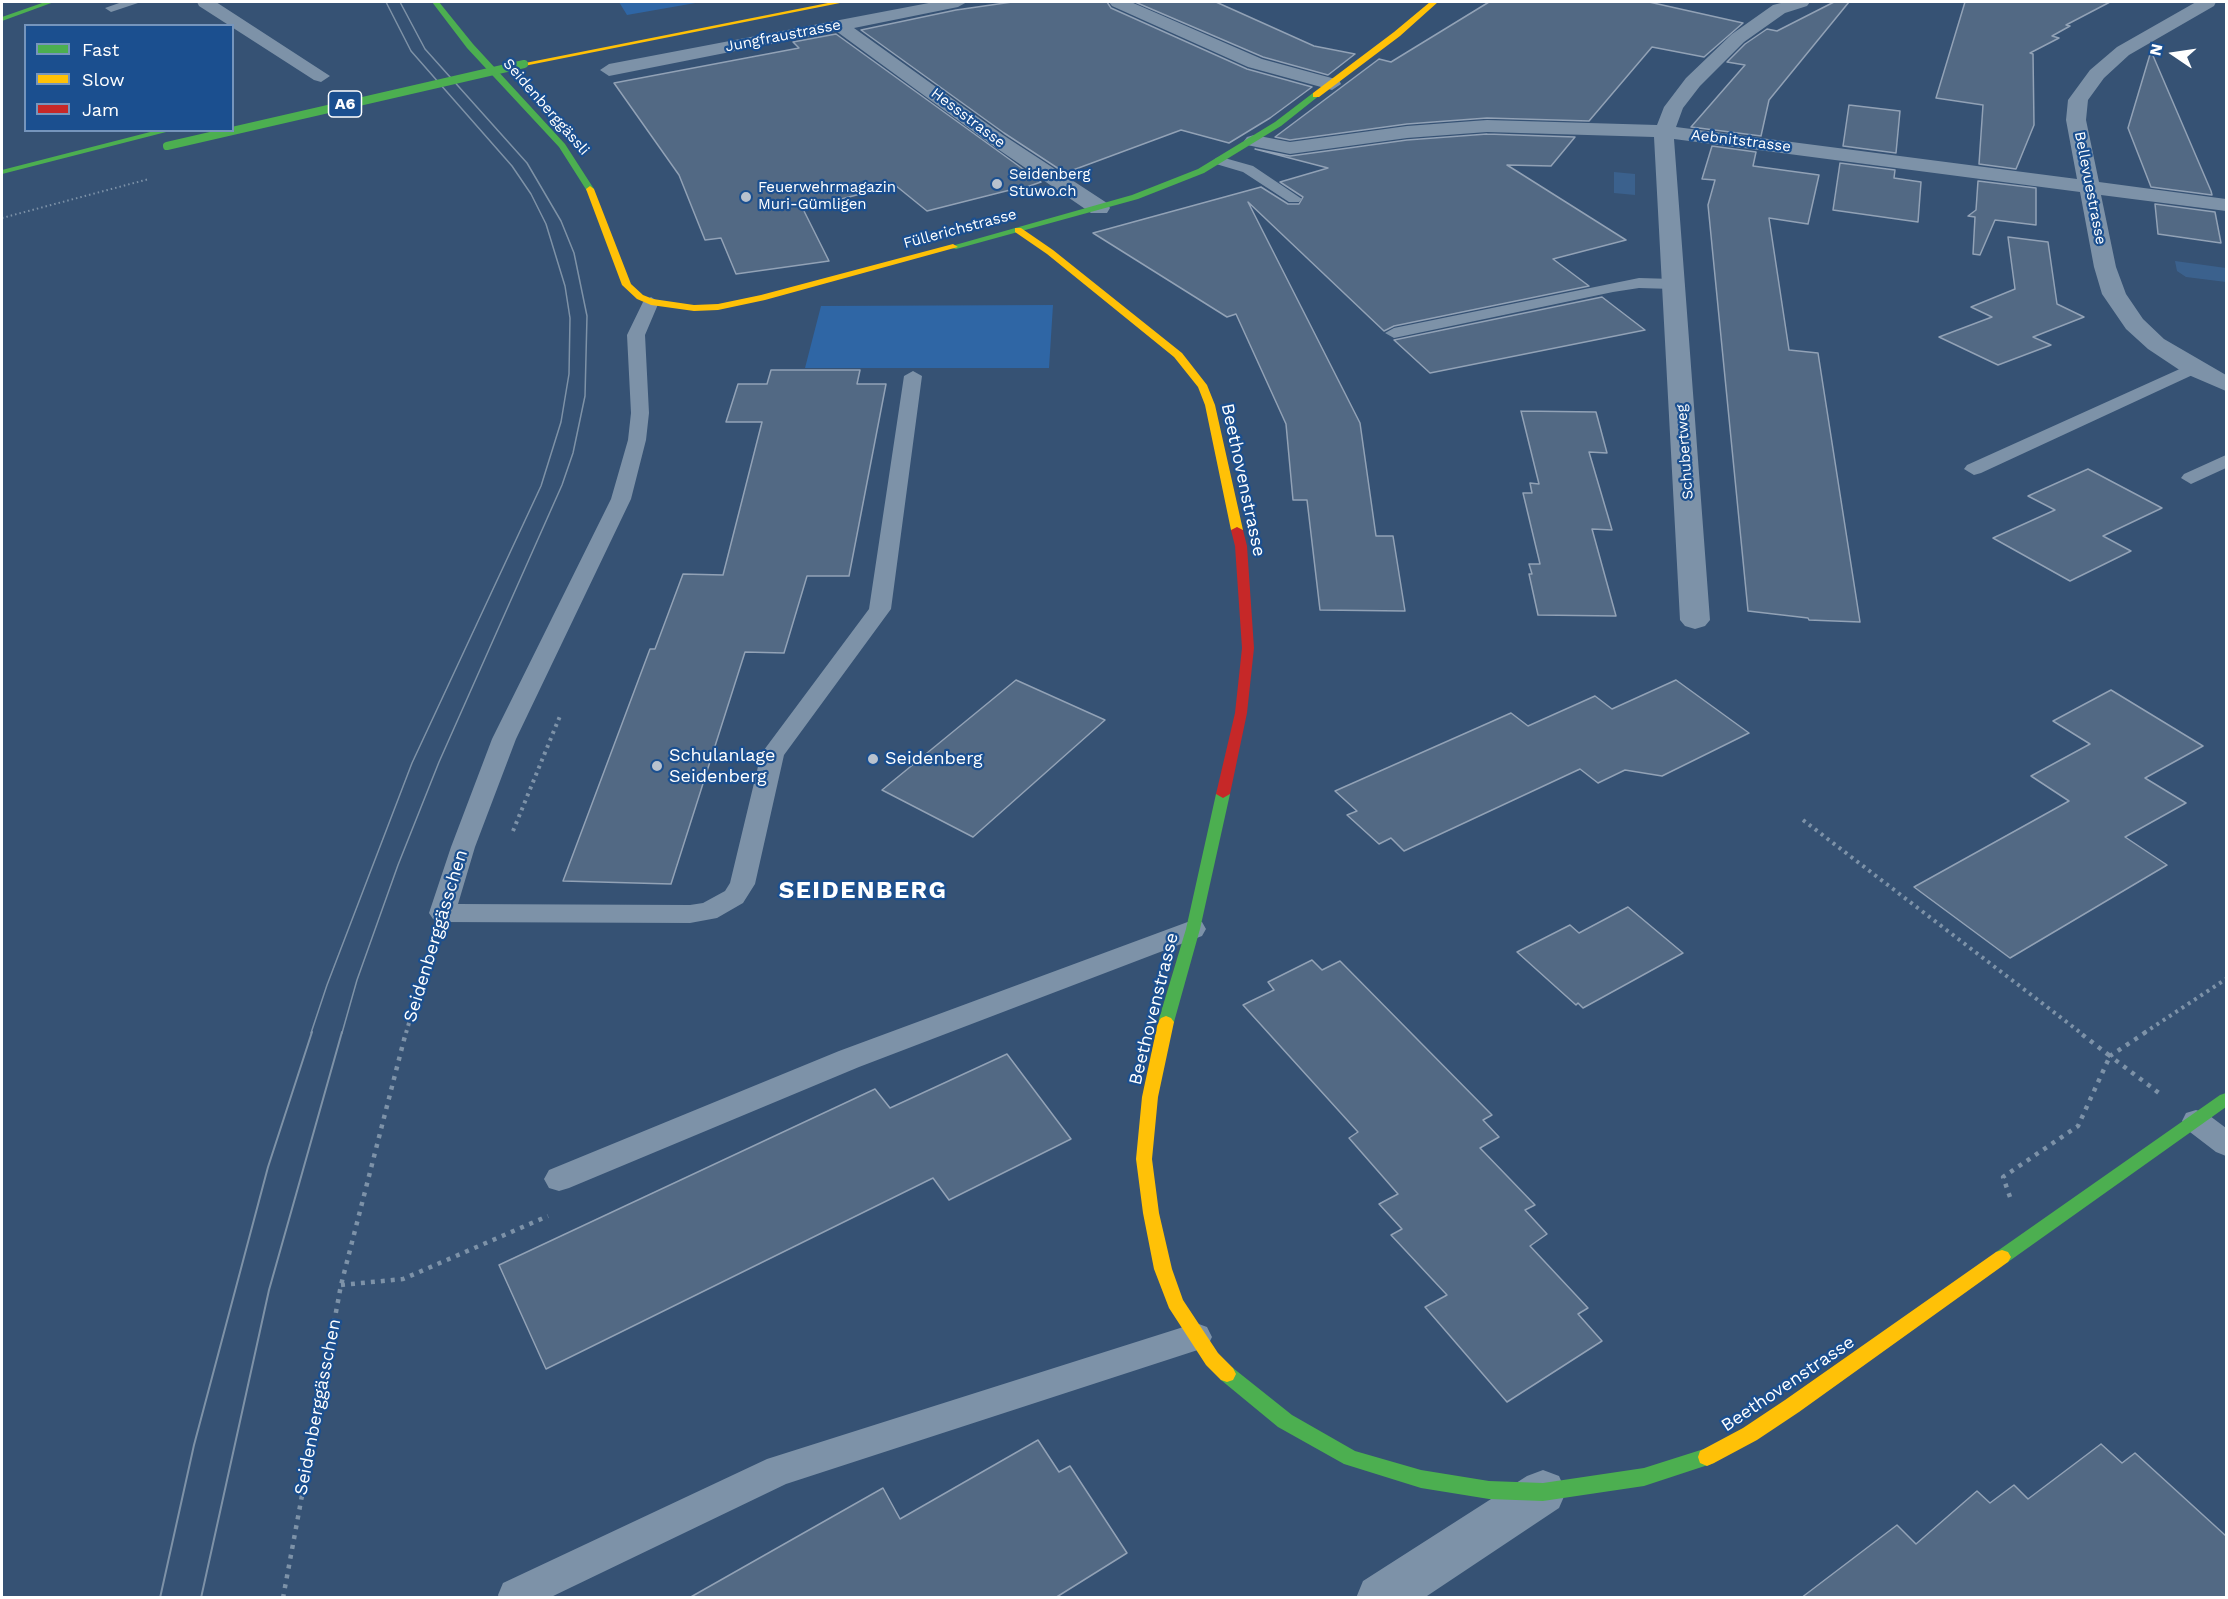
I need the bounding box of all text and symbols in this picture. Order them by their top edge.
street label: Jungfraustrasse [724,16,842,56]
legend [24,24,234,132]
north arrow [2144,24,2204,84]
text: Fast [82,39,119,60]
text: N [2145,42,2167,58]
street label: Seidenberggässli [499,55,593,159]
text: Slow [82,69,125,90]
street label: Hessstrasse [927,84,1009,152]
road number: A6 [328,91,362,117]
text: Jam [82,99,119,120]
street label: Aebnitstrasse [1690,126,1792,156]
street label: Bellevuestrasse [2070,130,2110,246]
place label: Seidenberg Stuwo.ch [1009,166,1090,201]
marker: Seidenberg Stuwo.ch [990,177,1004,191]
place label: Feuerwehrmagazin Muri-Gümligen [758,179,896,214]
marker: Feuerwehrmagazin Muri-Gümligen [739,190,753,204]
street label: Füllerichstrasse [901,205,1019,253]
street label: Beethovenstrasse [1216,401,1270,559]
street label: Schubertweg [1673,404,1697,500]
place label: Schulanlage Seidenberg [669,745,775,788]
place label: Seidenberg [885,748,983,770]
marker: Seidenberg [866,752,880,766]
marker: Schulanlage Seidenberg [650,759,664,773]
street label: Seidenberggässchen [399,847,473,1025]
district label: SEIDENBERG [779,877,947,905]
street label: Beethovenstrasse [1125,931,1183,1087]
street label: Seidenberggässchen [290,1317,346,1497]
street label: Beethovenstrasse [1717,1331,1859,1437]

